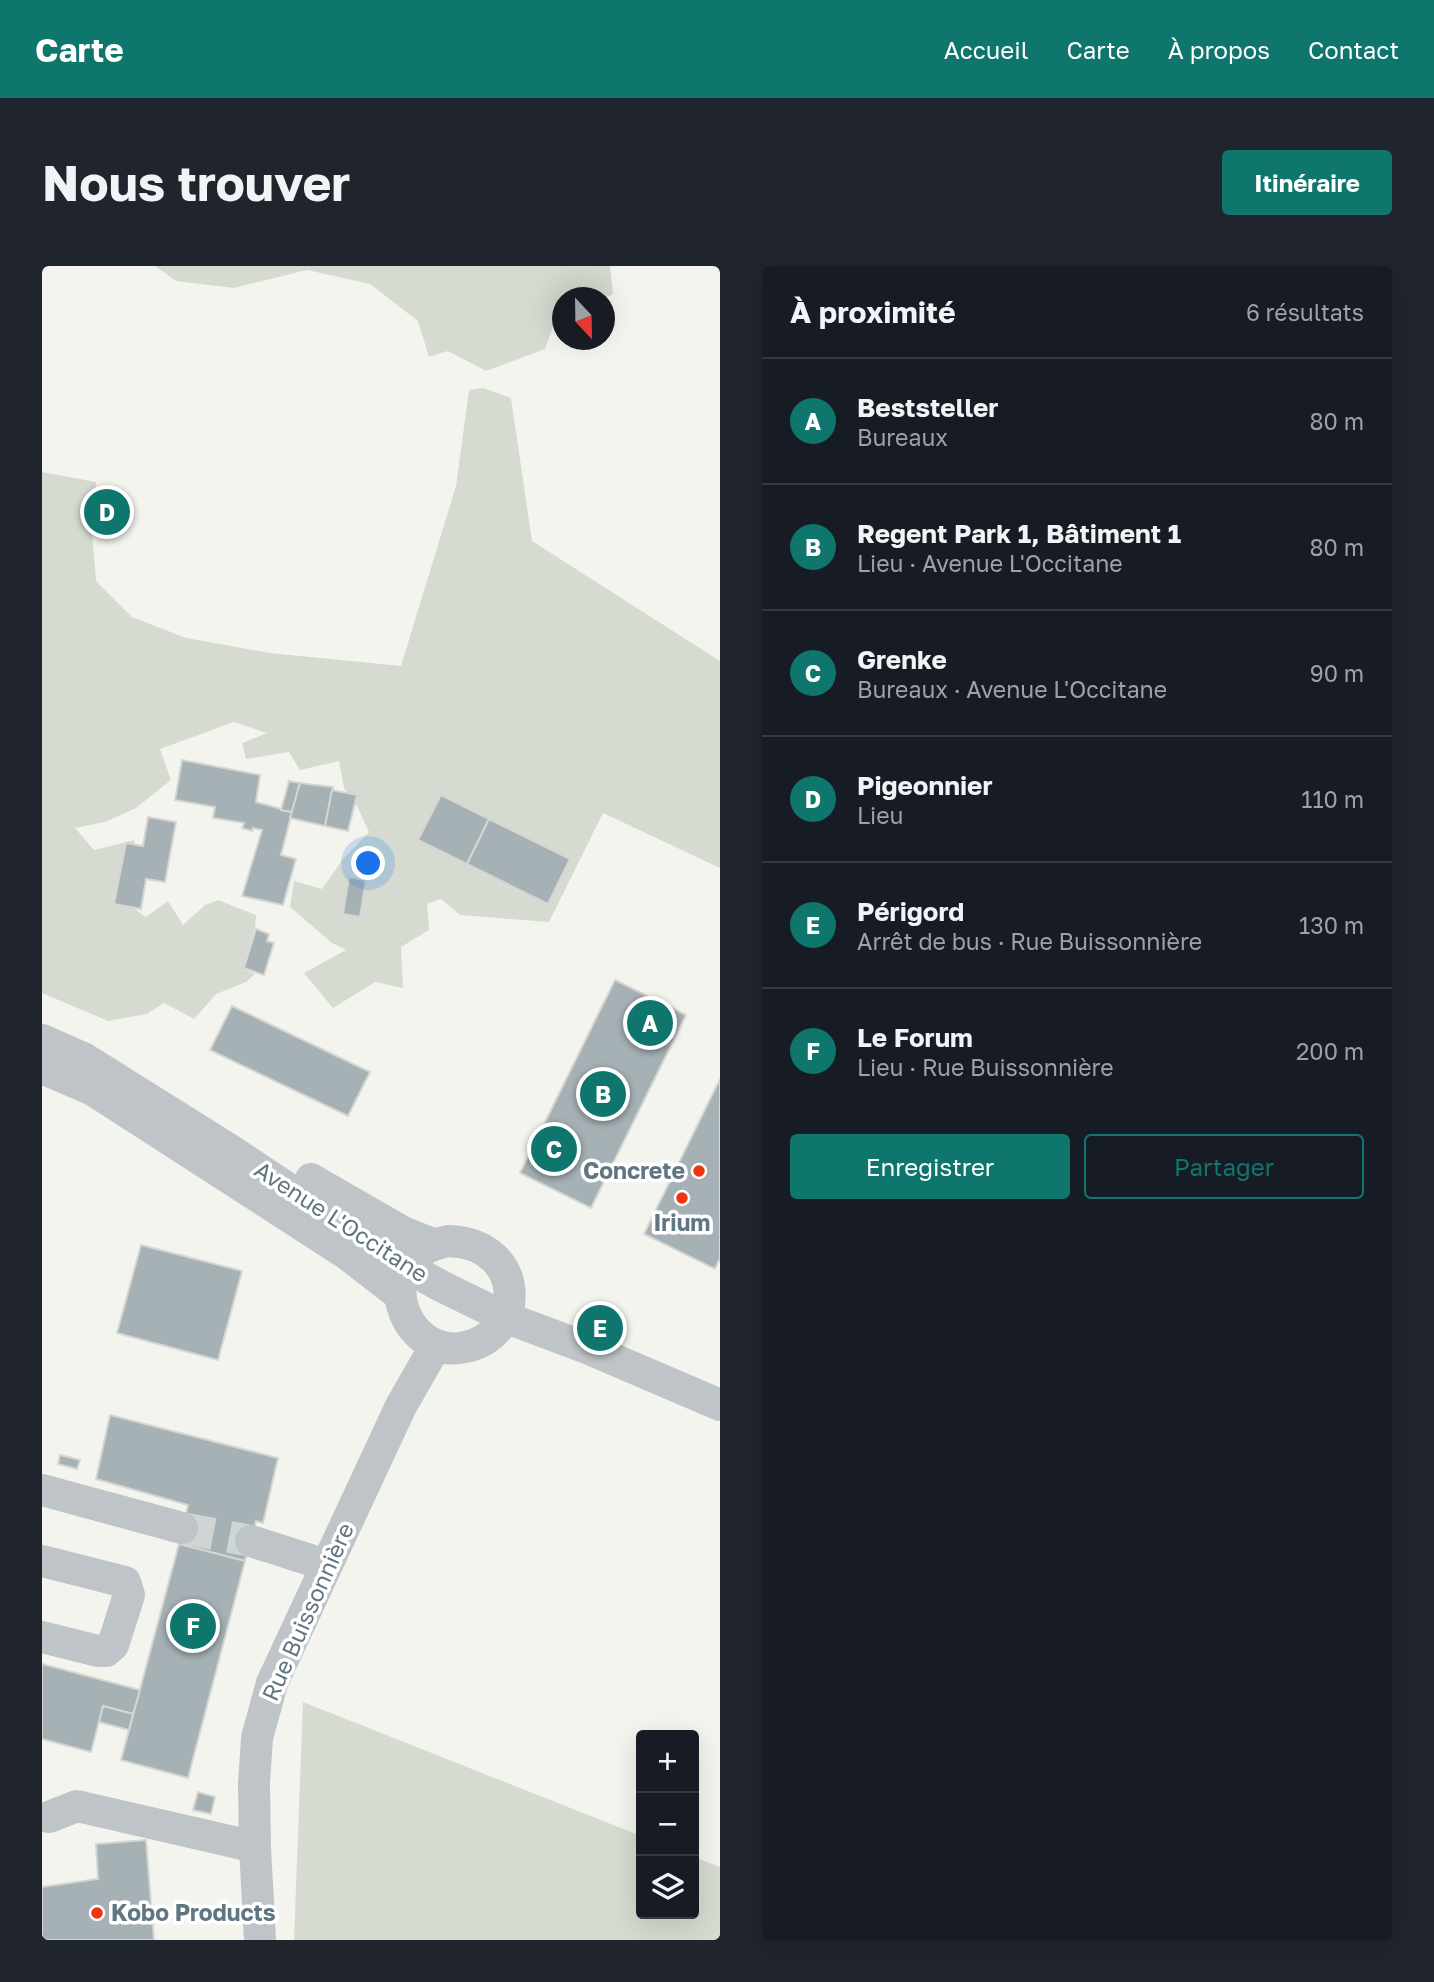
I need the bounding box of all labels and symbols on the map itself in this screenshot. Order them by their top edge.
north arrow [552,287,615,350]
pin: D [84,486,130,538]
your location [351,846,385,880]
pin: A [627,997,673,1049]
pin: B [580,1068,626,1120]
pin: C [531,1123,577,1175]
street label: Avenue L'Occitane [250,1155,433,1288]
place label: Concrete [583,1156,685,1184]
marker: Concrete [691,1163,707,1179]
marker: Irium [674,1190,690,1206]
place label: Irium [654,1208,710,1236]
pin: E [577,1302,623,1354]
street label: Rue Buissonnière [255,1518,359,1705]
pin: F [170,1600,216,1652]
place label: Kobo Products [111,1898,276,1926]
marker: Kobo Products [89,1905,105,1921]

